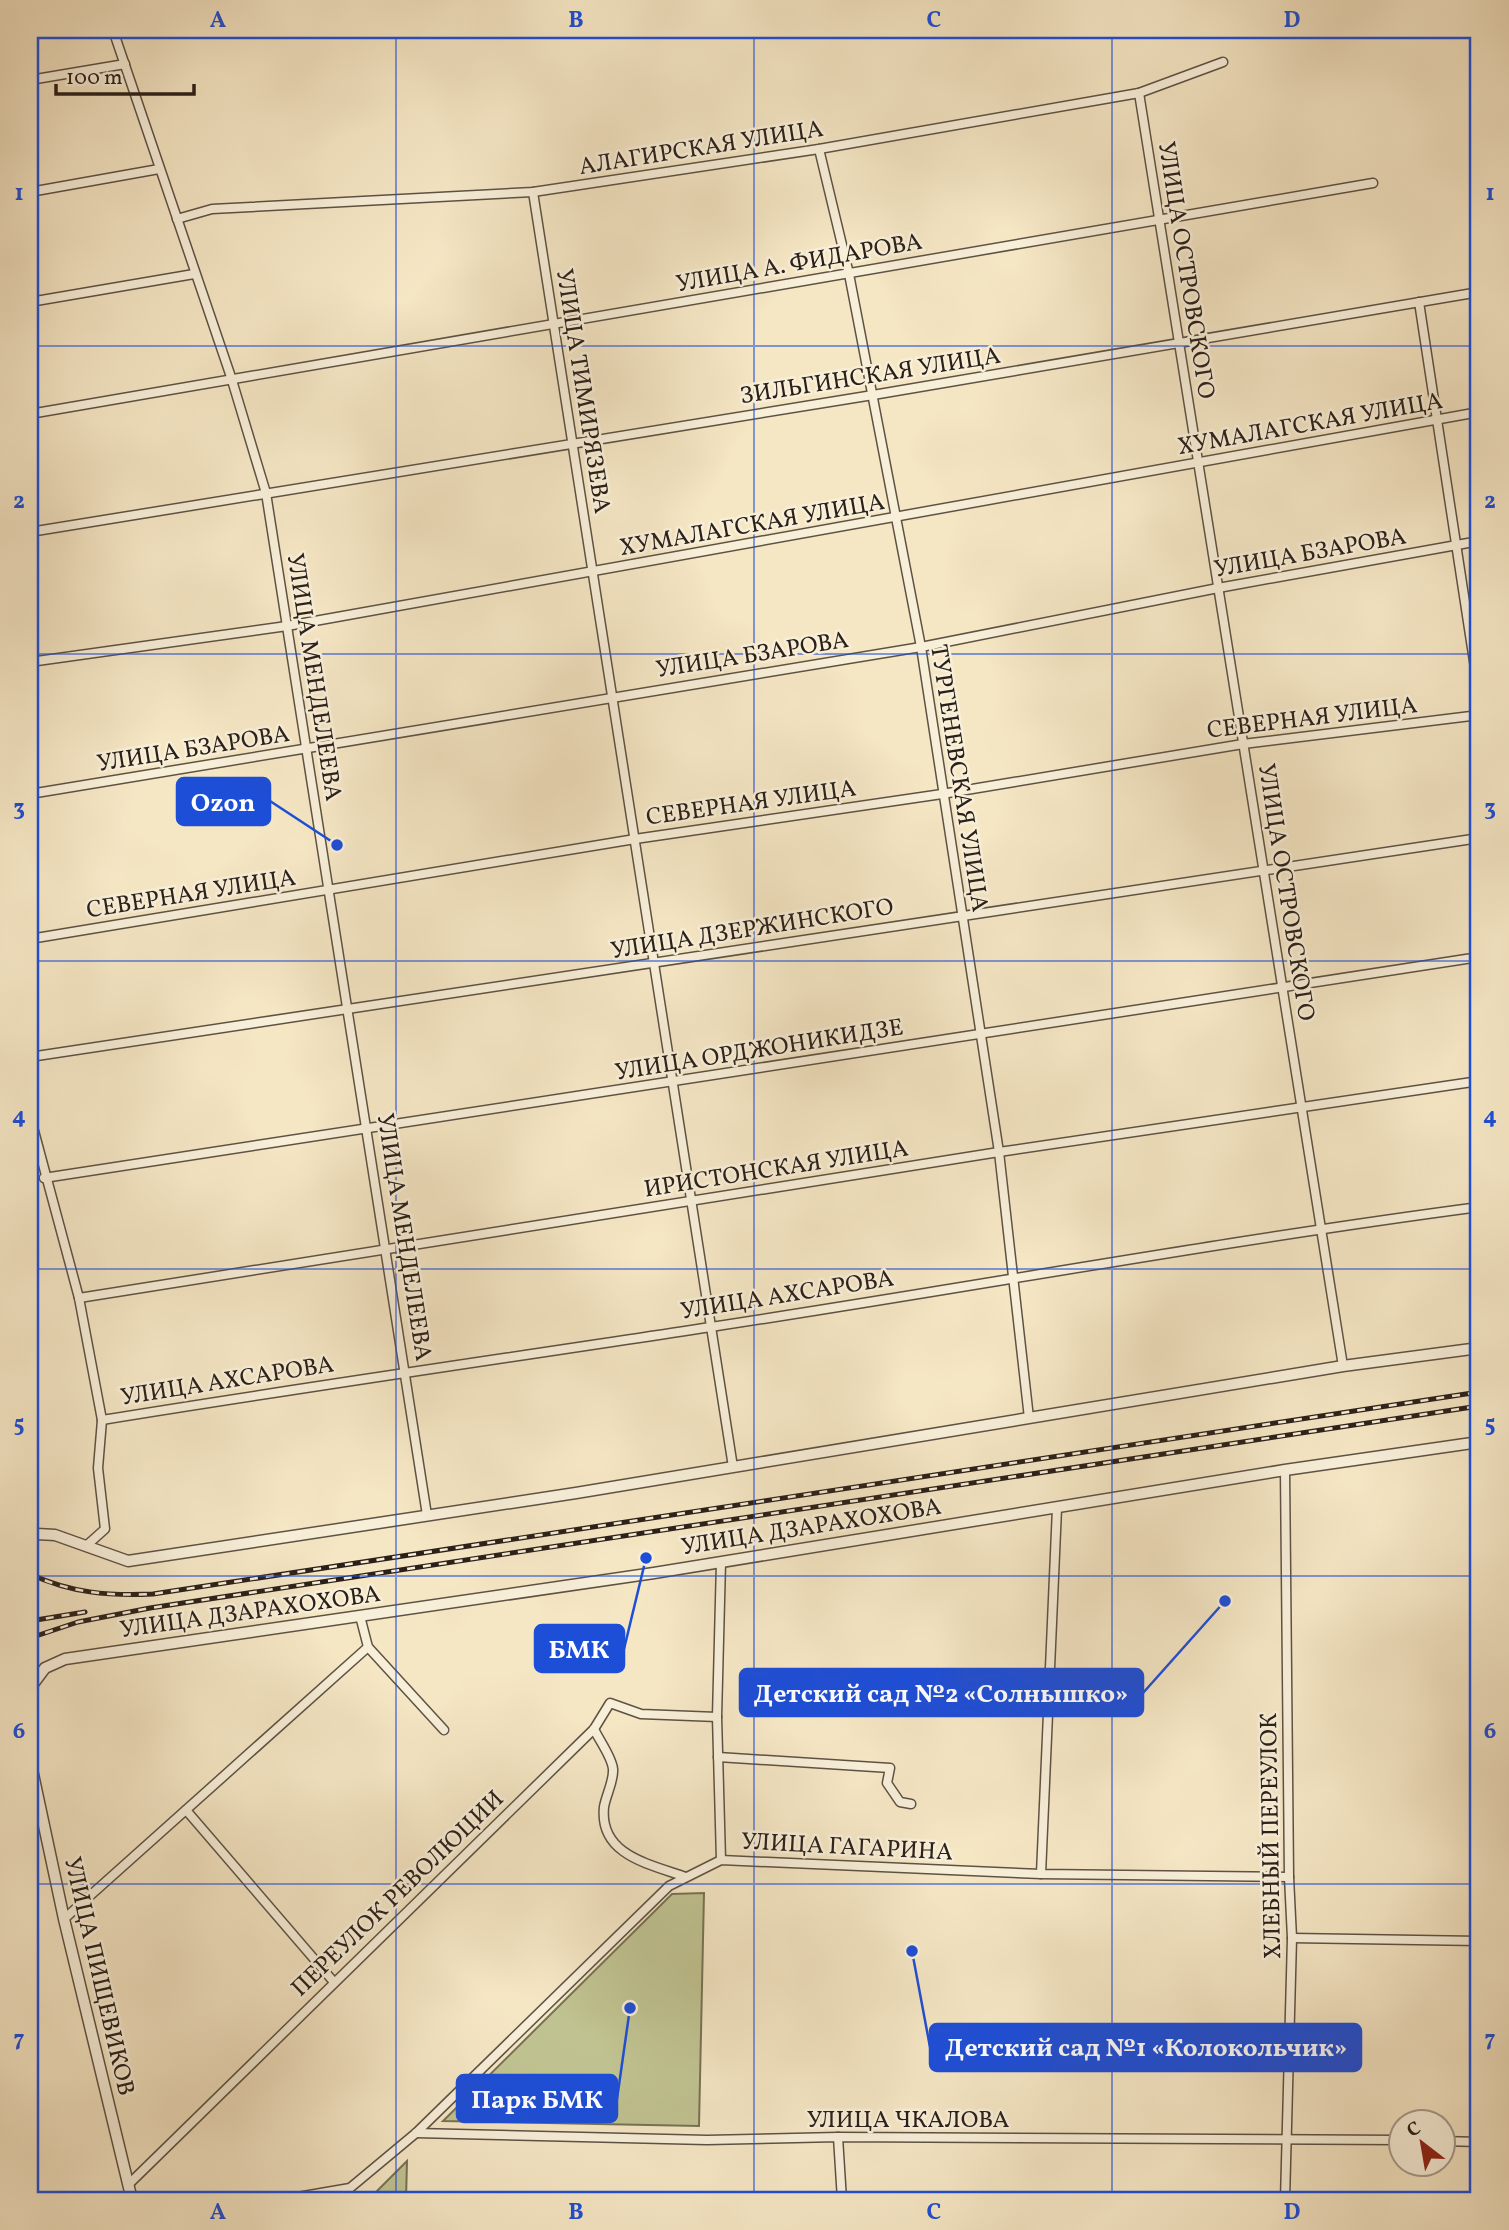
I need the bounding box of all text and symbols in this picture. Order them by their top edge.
text: A [210,5,226,37]
text: B [568,5,584,37]
text: C [927,5,941,37]
text: D [1284,5,1301,37]
scale bar [56,52,194,96]
text: 100 m [66,64,123,93]
street label: АЛАГИРСКАЯ УЛИЦА [577,113,826,185]
street label: УЛИЦА ОСТРОВСКОГО [1148,139,1222,402]
text: 1 [14,178,24,210]
text: 1 [1485,178,1495,210]
street label: УЛИЦА А. ФИДАРОВА [674,226,925,302]
street label: УЛИЦА ТИМИРЯЗЕВА [546,266,618,516]
street label: ЗИЛЬГИНСКАЯ УЛИЦА [738,340,1003,414]
street label: ХУМАЛАГСКАЯ УЛИЦА [1175,385,1446,465]
text: 2 [13,486,25,518]
street label: ХУМАЛАГСКАЯ УЛИЦА [617,486,888,566]
text: 2 [1484,486,1496,518]
street label: УЛИЦА БЗАРОВА [1212,520,1409,588]
street label: УЛИЦА МЕНДЕЛЕЕВА [277,551,349,804]
street label: УЛИЦА БЗАРОВА [654,624,851,688]
street label: ТУРГЕНЕВСКАЯ УЛИЦА [920,642,996,915]
street label: СЕВЕРНАЯ УЛИЦА [1205,689,1419,749]
street label: УЛИЦА БЗАРОВА [95,718,292,782]
street label: УЛИЦА ОСТРОВСКОГО [1248,761,1322,1024]
street label: СЕВЕРНАЯ УЛИЦА [644,772,859,836]
callout: Ozon [177,778,270,825]
text: Ozon [191,786,255,822]
text: 3 [13,793,25,825]
text: 3 [1484,793,1496,825]
street label: СЕВЕРНАЯ УЛИЦА [84,862,299,928]
street label: УЛИЦА ДЗЕРЖИНСКОГО [608,891,896,969]
street label: УЛИЦА ОРДЖОНИКИДЗЕ [613,1011,906,1091]
text: 4 [12,1101,26,1133]
text: 4 [1483,1101,1497,1133]
street label: УЛИЦА МЕНДЕЛЕЕВА [367,1111,439,1364]
street label: ИРИСТОНСКАЯ УЛИЦА [642,1132,911,1208]
street label: УЛИЦА АХСАРОВА [678,1262,896,1330]
street label: УЛИЦА АХСАРОВА [118,1348,336,1416]
text: 5 [13,1409,25,1441]
text: 5 [1484,1409,1496,1441]
street label: УЛИЦА ДЗАРАХОХОВА [679,1491,944,1565]
street label: УЛИЦА ДЗАРАХОХОВА [118,1578,383,1648]
callout: БМК [535,1625,624,1672]
text: БМК [548,1633,610,1669]
callout: Детский сад №2 «Солнышко» [740,1669,1143,1716]
text: Детский сад №2 «Солнышко» [754,1677,1128,1713]
street label: ХЛЕБНЫЙ ПЕРЕУЛОК [1253,1713,1291,1959]
text: 6 [13,1716,25,1748]
text: 6 [1484,1716,1496,1748]
street label: ПЕРЕУЛОК РЕВОЛЮЦИИ [284,1783,512,2005]
street label: УЛИЦА ГАГАРИНА [740,1825,954,1871]
street label: УЛИЦА ПИЩЕВИКОВ [54,1853,142,2099]
text: 7 [14,2024,25,2056]
callout: Детский сад №1 «Колокольчик» [930,2024,1361,2071]
text: 7 [1485,2024,1496,2056]
text: Детский сад №1 «Колокольчик» [945,2031,1347,2067]
callout: Парк БМК [457,2075,617,2122]
text: Парк БМК [471,2083,603,2119]
street label: УЛИЦА ЧКАЛОВА [807,2104,1009,2138]
north arrow [1386,2108,1456,2178]
text: С [1402,2116,1426,2144]
text: A [210,2197,226,2229]
text: B [568,2197,584,2229]
text: C [927,2197,941,2229]
text: D [1284,2197,1301,2229]

